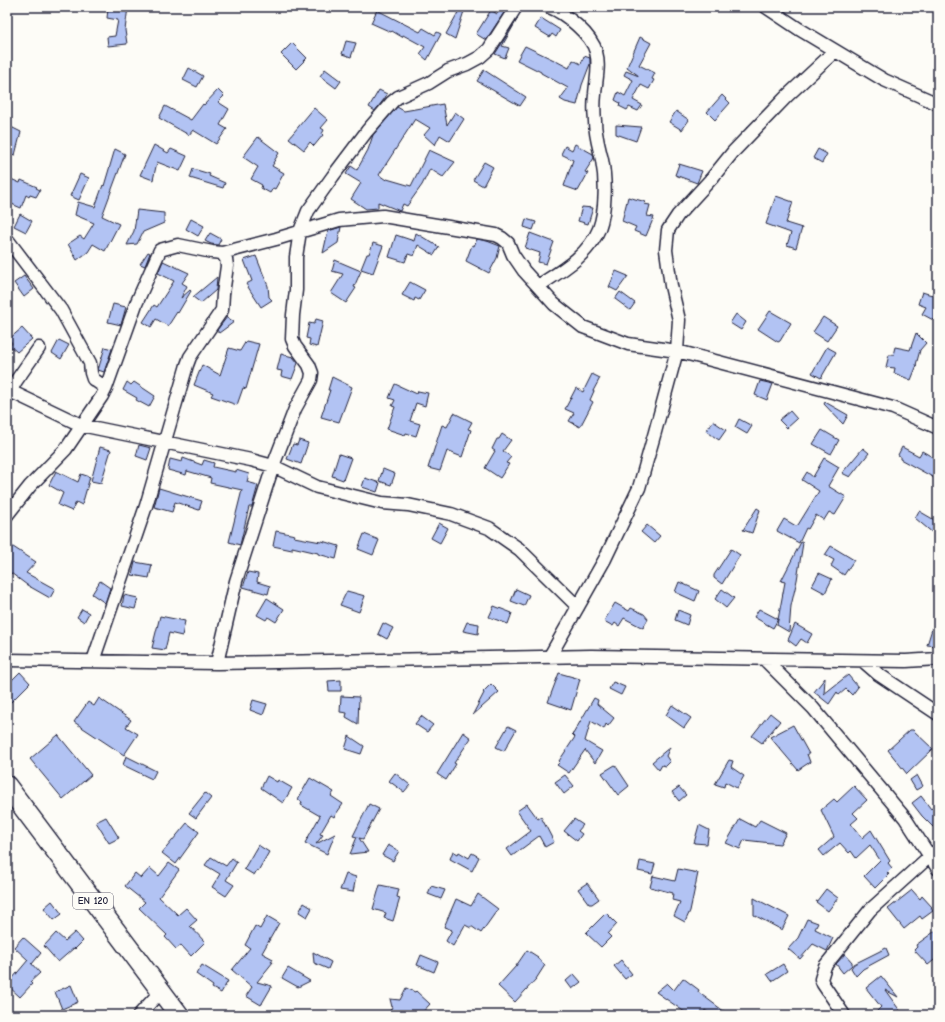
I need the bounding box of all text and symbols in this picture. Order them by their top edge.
road number: EN 120 [73,893,113,909]

